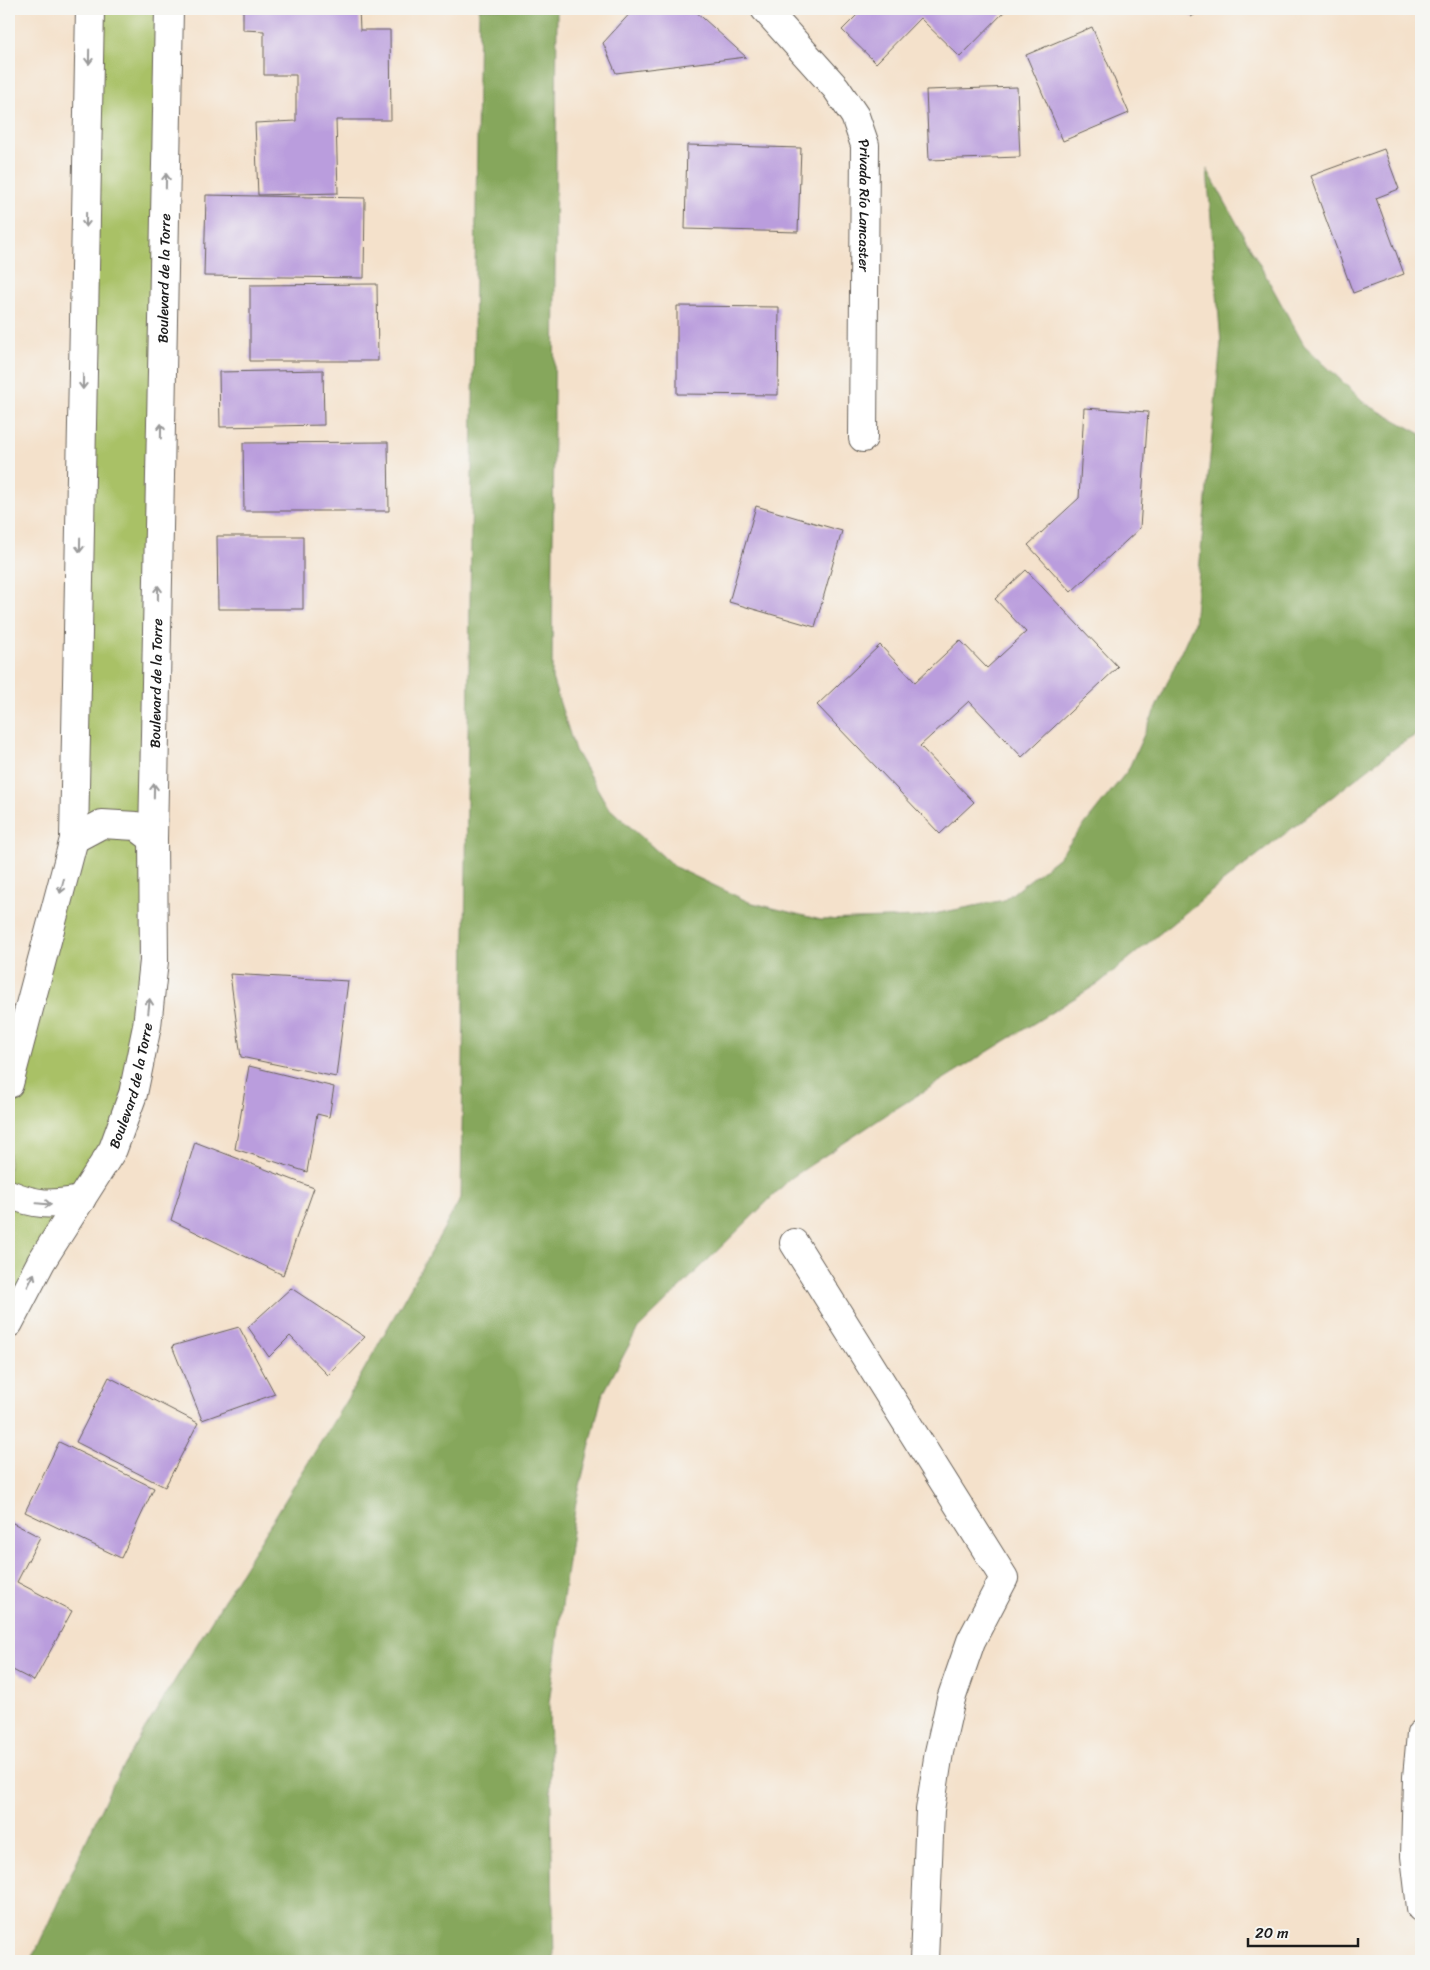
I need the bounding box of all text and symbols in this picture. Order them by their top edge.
one-way arrow [84,49,94,65]
street label: Privada Río Lancaster [851,135,878,273]
one-way arrow [161,173,170,189]
one-way arrow [81,212,91,228]
street label: Boulevard de la Torre [150,213,178,343]
one-way arrow [78,374,88,390]
one-way arrow [156,423,166,439]
one-way arrow [75,536,85,553]
one-way arrow [153,585,163,602]
street label: Boulevard de la Torre [142,618,170,748]
one-way arrow [149,783,159,799]
one-way arrow [56,878,66,894]
one-way arrow [144,998,154,1014]
street label: Boulevard de la Torre [102,1020,160,1152]
one-way arrow [36,1199,52,1209]
one-way arrow [27,1273,36,1288]
scale bar [1248,1915,1358,1947]
text: 20 m [1255,1920,1289,1946]

